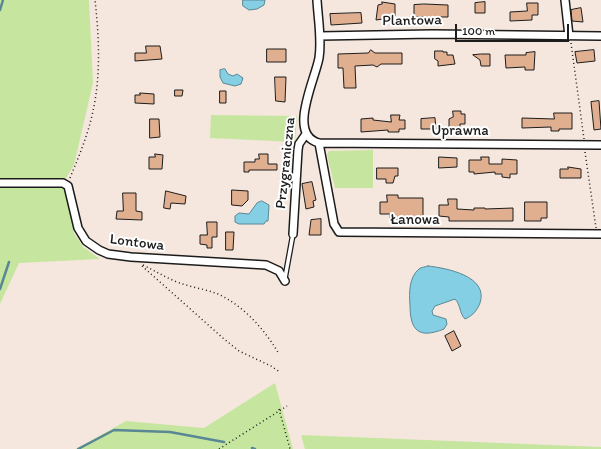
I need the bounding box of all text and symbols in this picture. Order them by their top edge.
street label: Plantowa [382,11,442,31]
scale bar [457,16,571,42]
text: 100 m [462,24,495,38]
street label: Przygraniczna [272,116,300,210]
street label: Uprawna [431,122,489,140]
street label: Łanowa [390,211,440,229]
street label: Lontowa [109,231,165,255]

